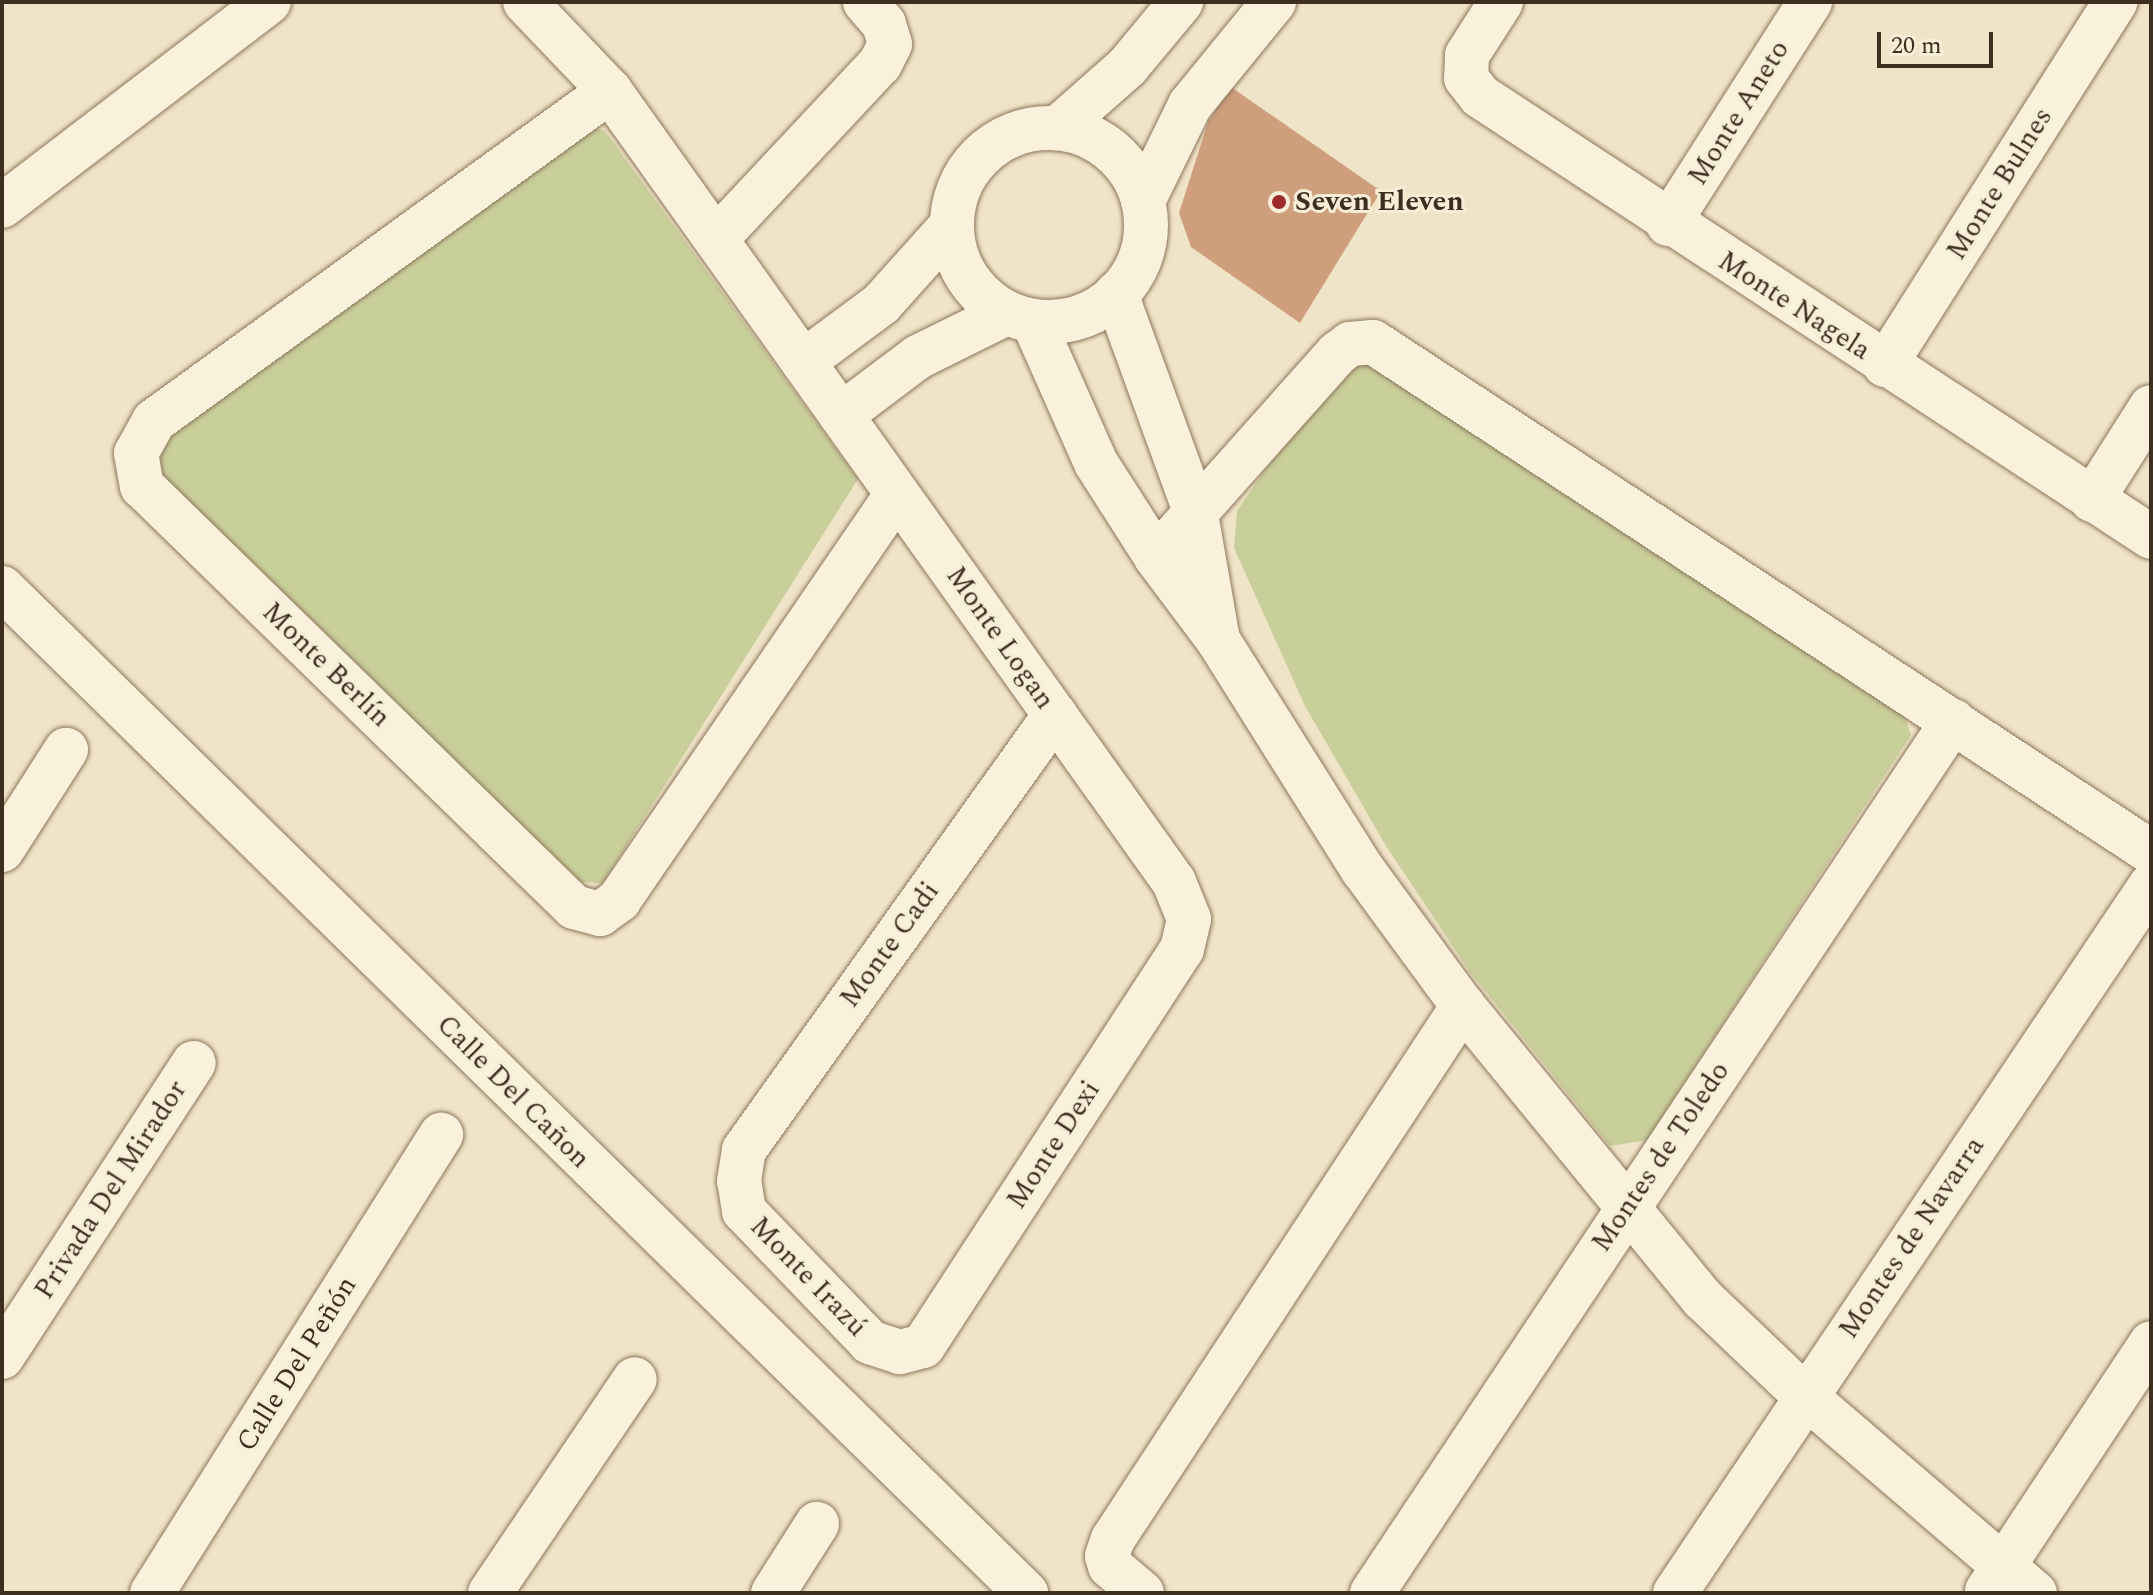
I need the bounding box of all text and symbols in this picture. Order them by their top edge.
scale bar [1881,16,1997,66]
text: 20 m [1891,28,1942,64]
street label: Monte Aneto [1681,34,1797,192]
street label: Monte Bulnes [1940,102,2060,266]
place label: Seven Eleven [1295,185,1464,219]
marker: Seven Eleven [1270,193,1288,211]
street label: Monte Nagela [1712,244,1876,368]
street label: Monte Logan [938,560,1062,716]
street label: Monte Berlín [255,595,397,735]
street label: Monte Cadi [833,876,947,1014]
street label: Calle Del Cañon [429,1008,597,1176]
street label: Montes de Toledo [1585,1056,1737,1258]
street label: Privada Del Mirador [28,1074,194,1306]
street label: Monte Dexi [1000,1074,1108,1216]
street label: Montes de Navarra [1832,1131,1992,1345]
street label: Monte Irazú [743,1210,873,1344]
street label: Calle Del Peñón [230,1270,364,1458]

